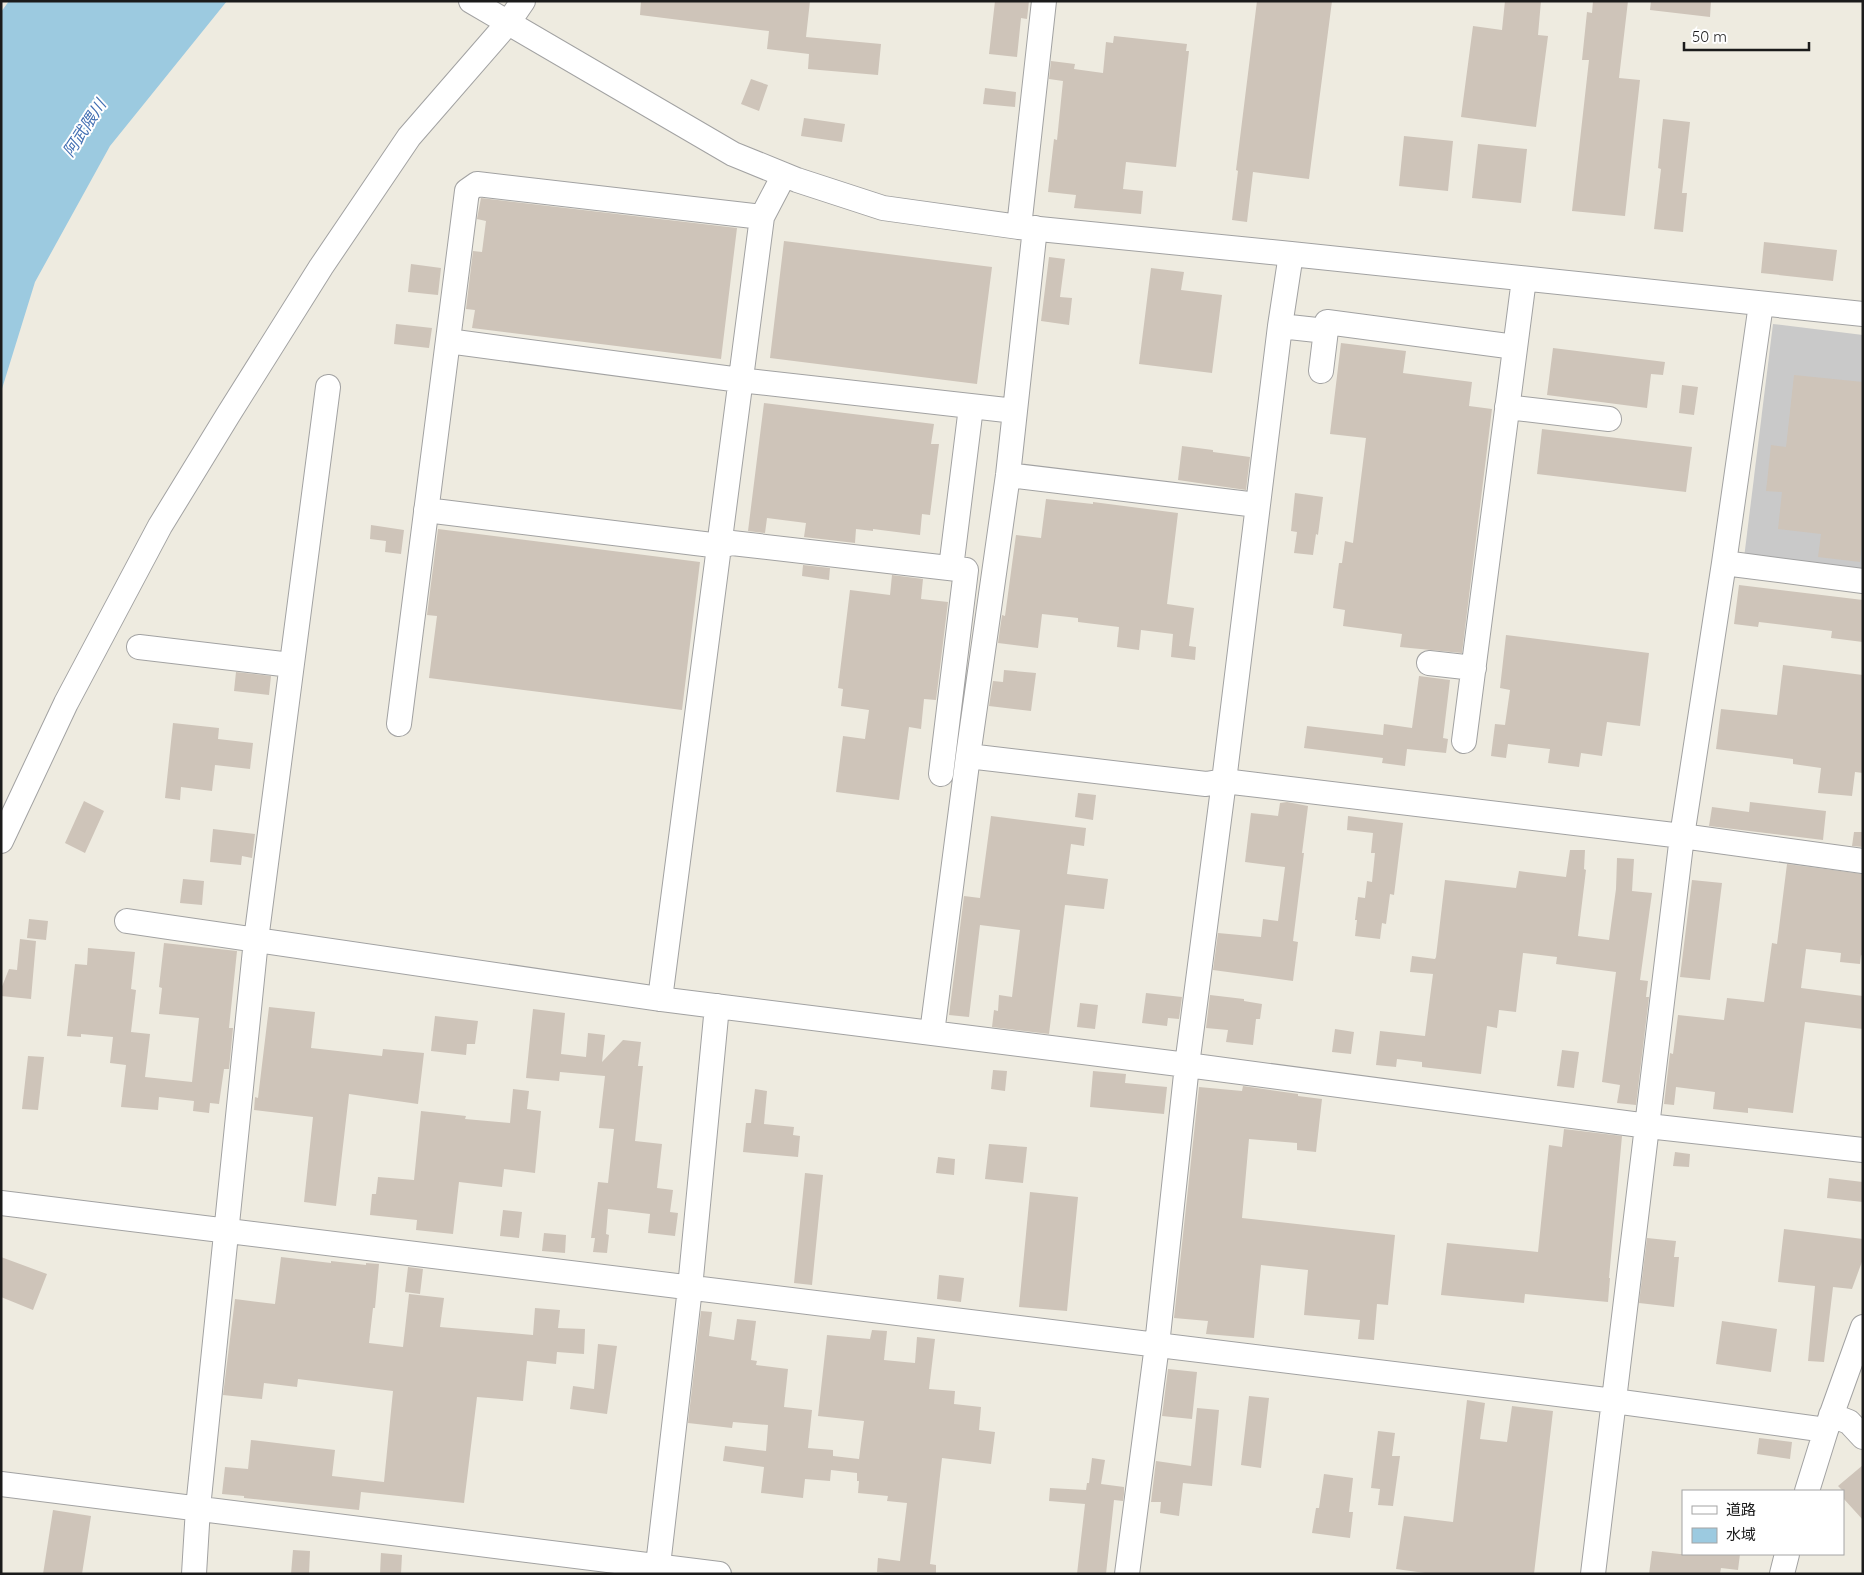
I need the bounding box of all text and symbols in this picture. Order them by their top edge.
scale bar [1684,20,1809,52]
text: 50 m [1692,27,1727,46]
water label: 阿武隈川 [58,94,111,160]
legend [1682,1490,1844,1555]
text: 道路 [1726,1500,1756,1519]
text: 水域 [1726,1525,1756,1544]

